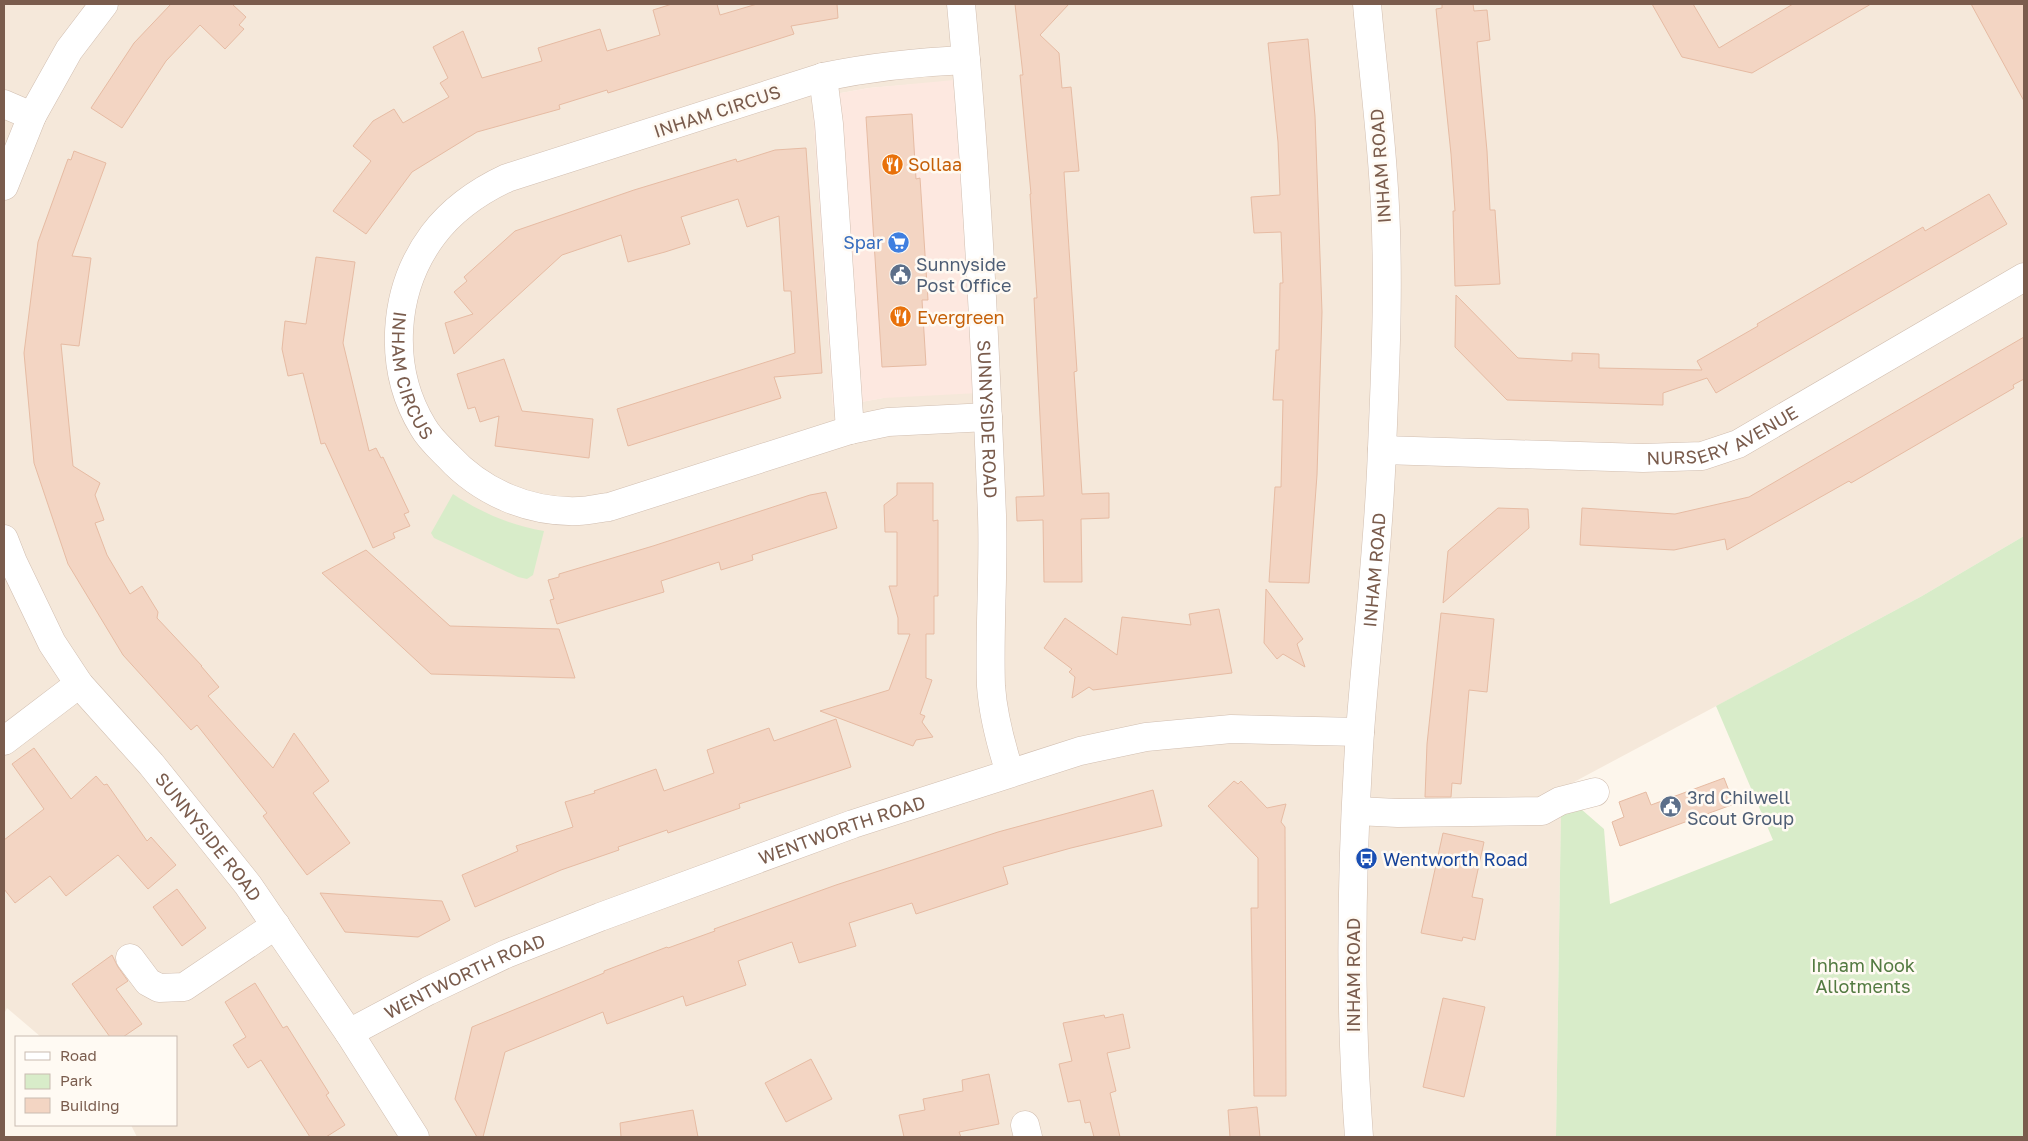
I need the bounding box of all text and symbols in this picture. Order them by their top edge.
street label: INHAM CIRCUS [651,80,783,142]
street label: INHAM ROAD [1365,108,1395,224]
restaurant icon: Sollaa [880,152,904,176]
place label: Sollaa [908,153,962,175]
supermarket icon: Spar [887,230,911,254]
place label: Spar [843,231,883,253]
place label: Sunnyside Post Office [916,253,1011,296]
public building icon: Sunnyside Post Office [888,262,912,286]
restaurant icon: Evergreen [889,305,913,329]
place label: Evergreen [917,306,1005,328]
street label: INHAM CIRCUS [388,310,439,443]
street label: SUNNYSIDE ROAD [973,339,1002,499]
street label: NURSERY AVENUE [1646,401,1802,469]
street label: INHAM ROAD [1358,512,1390,628]
street label: SUNNYSIDE ROAD [151,768,267,905]
place label: 3rd Chilwell Scout Group [1687,786,1794,829]
street label: WENTWORTH ROAD [755,790,928,869]
public building icon: 3rd Chilwell Scout Group [1659,795,1683,819]
bus stop icon: Wentworth Road [1355,847,1379,871]
place label: Wentworth Road [1383,848,1528,870]
street label: INHAM ROAD [1342,918,1364,1032]
street label: WENTWORTH ROAD [380,929,548,1023]
park label: Inham Nook Allotments [1811,954,1915,997]
legend [15,1036,178,1126]
text: Road [60,1046,97,1064]
text: Park [60,1071,93,1089]
text: Building [60,1096,120,1114]

